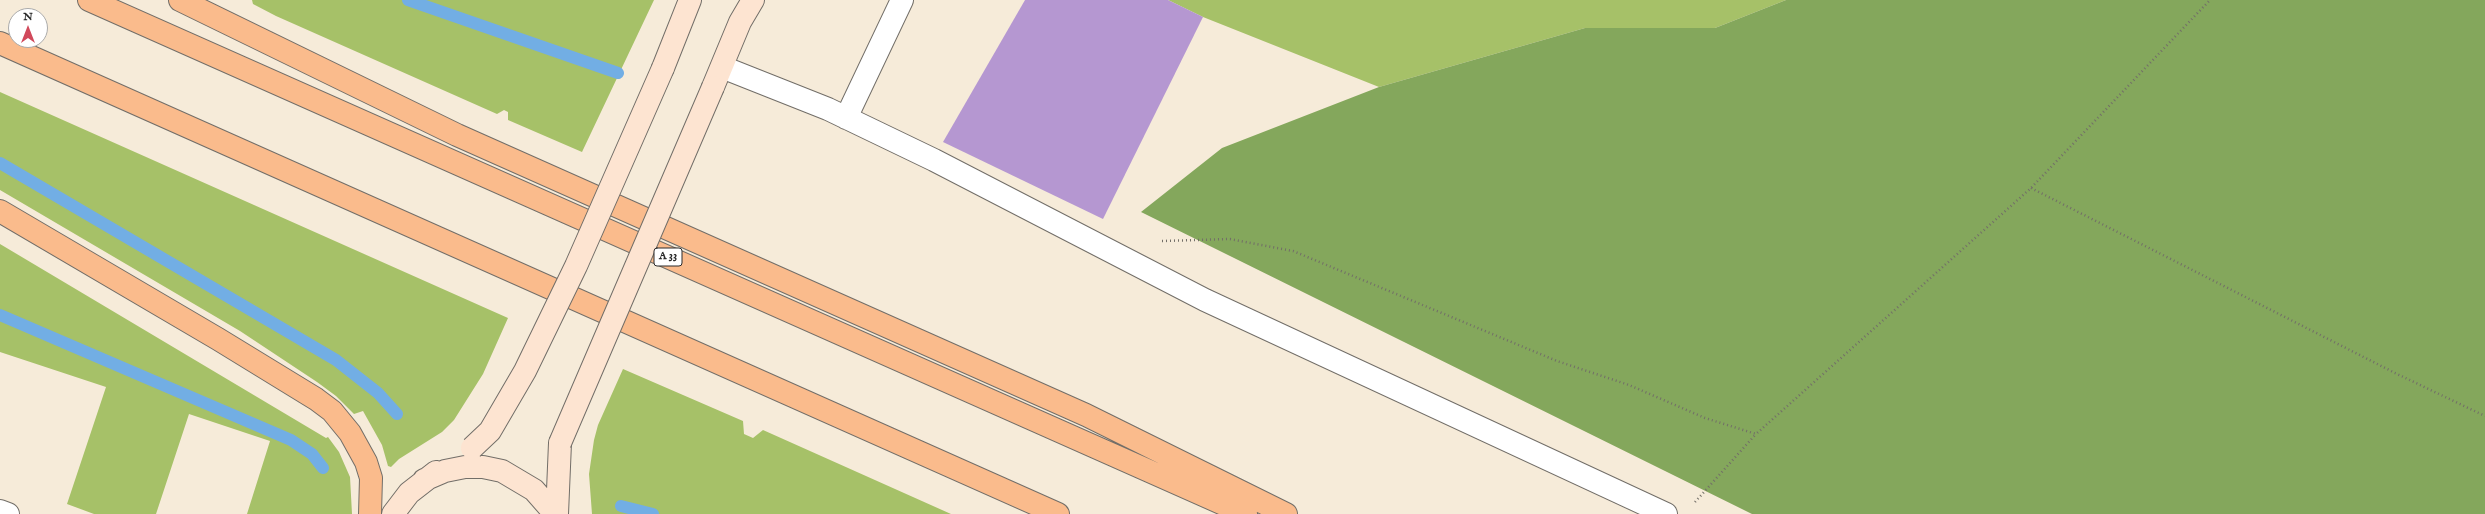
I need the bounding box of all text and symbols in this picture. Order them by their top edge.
north arrow [8,8,48,48]
text: N [23,10,33,24]
road number: A 33 [654,248,682,266]

